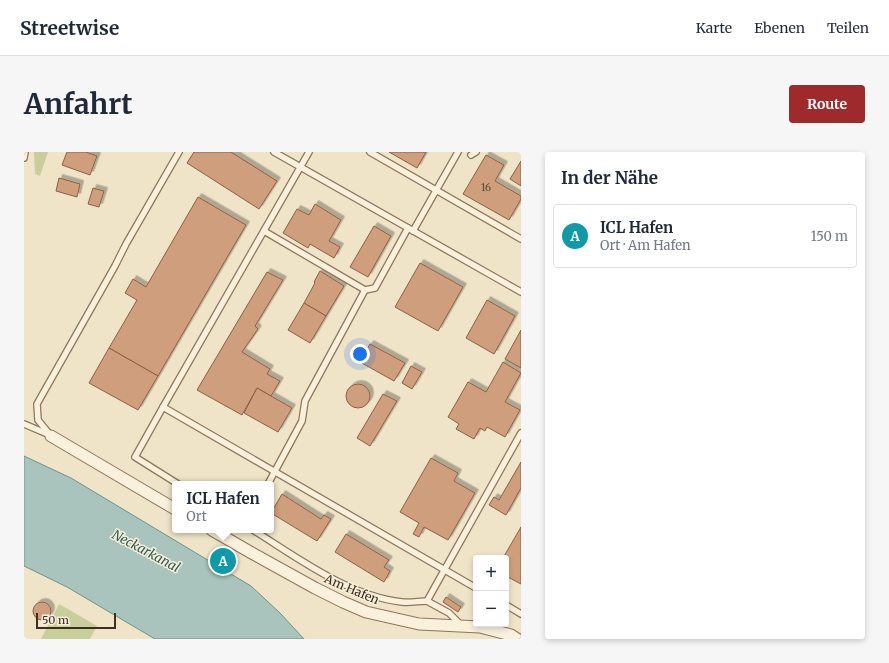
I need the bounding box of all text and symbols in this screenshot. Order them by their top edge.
text: Streetwise [20,16,119,40]
text: Karte [696,19,732,37]
text: Ebenen [754,19,805,37]
text: Teilen [827,19,869,37]
button: Route [789,85,865,123]
text: Anfahrt [24,86,133,122]
text: In der Nähe [561,167,658,189]
house number: 16 [481,181,491,194]
text: ICL Hafen [600,218,673,237]
text: A [570,228,580,245]
text: 150 m [811,228,848,245]
text: Ort · Am Hafen [600,237,691,254]
your location [350,344,370,364]
popup [172,481,274,533]
text: ICL Hafen [186,489,260,508]
text: Ort [186,508,207,525]
water label: Neckarkanal [109,526,183,576]
pin: A [210,546,236,576]
map controls [473,555,509,627]
button: + [473,555,509,591]
street label: Am Hafen [322,570,382,607]
button: − [473,591,509,627]
scale bar [36,611,116,630]
text: 50 m [42,613,69,627]

